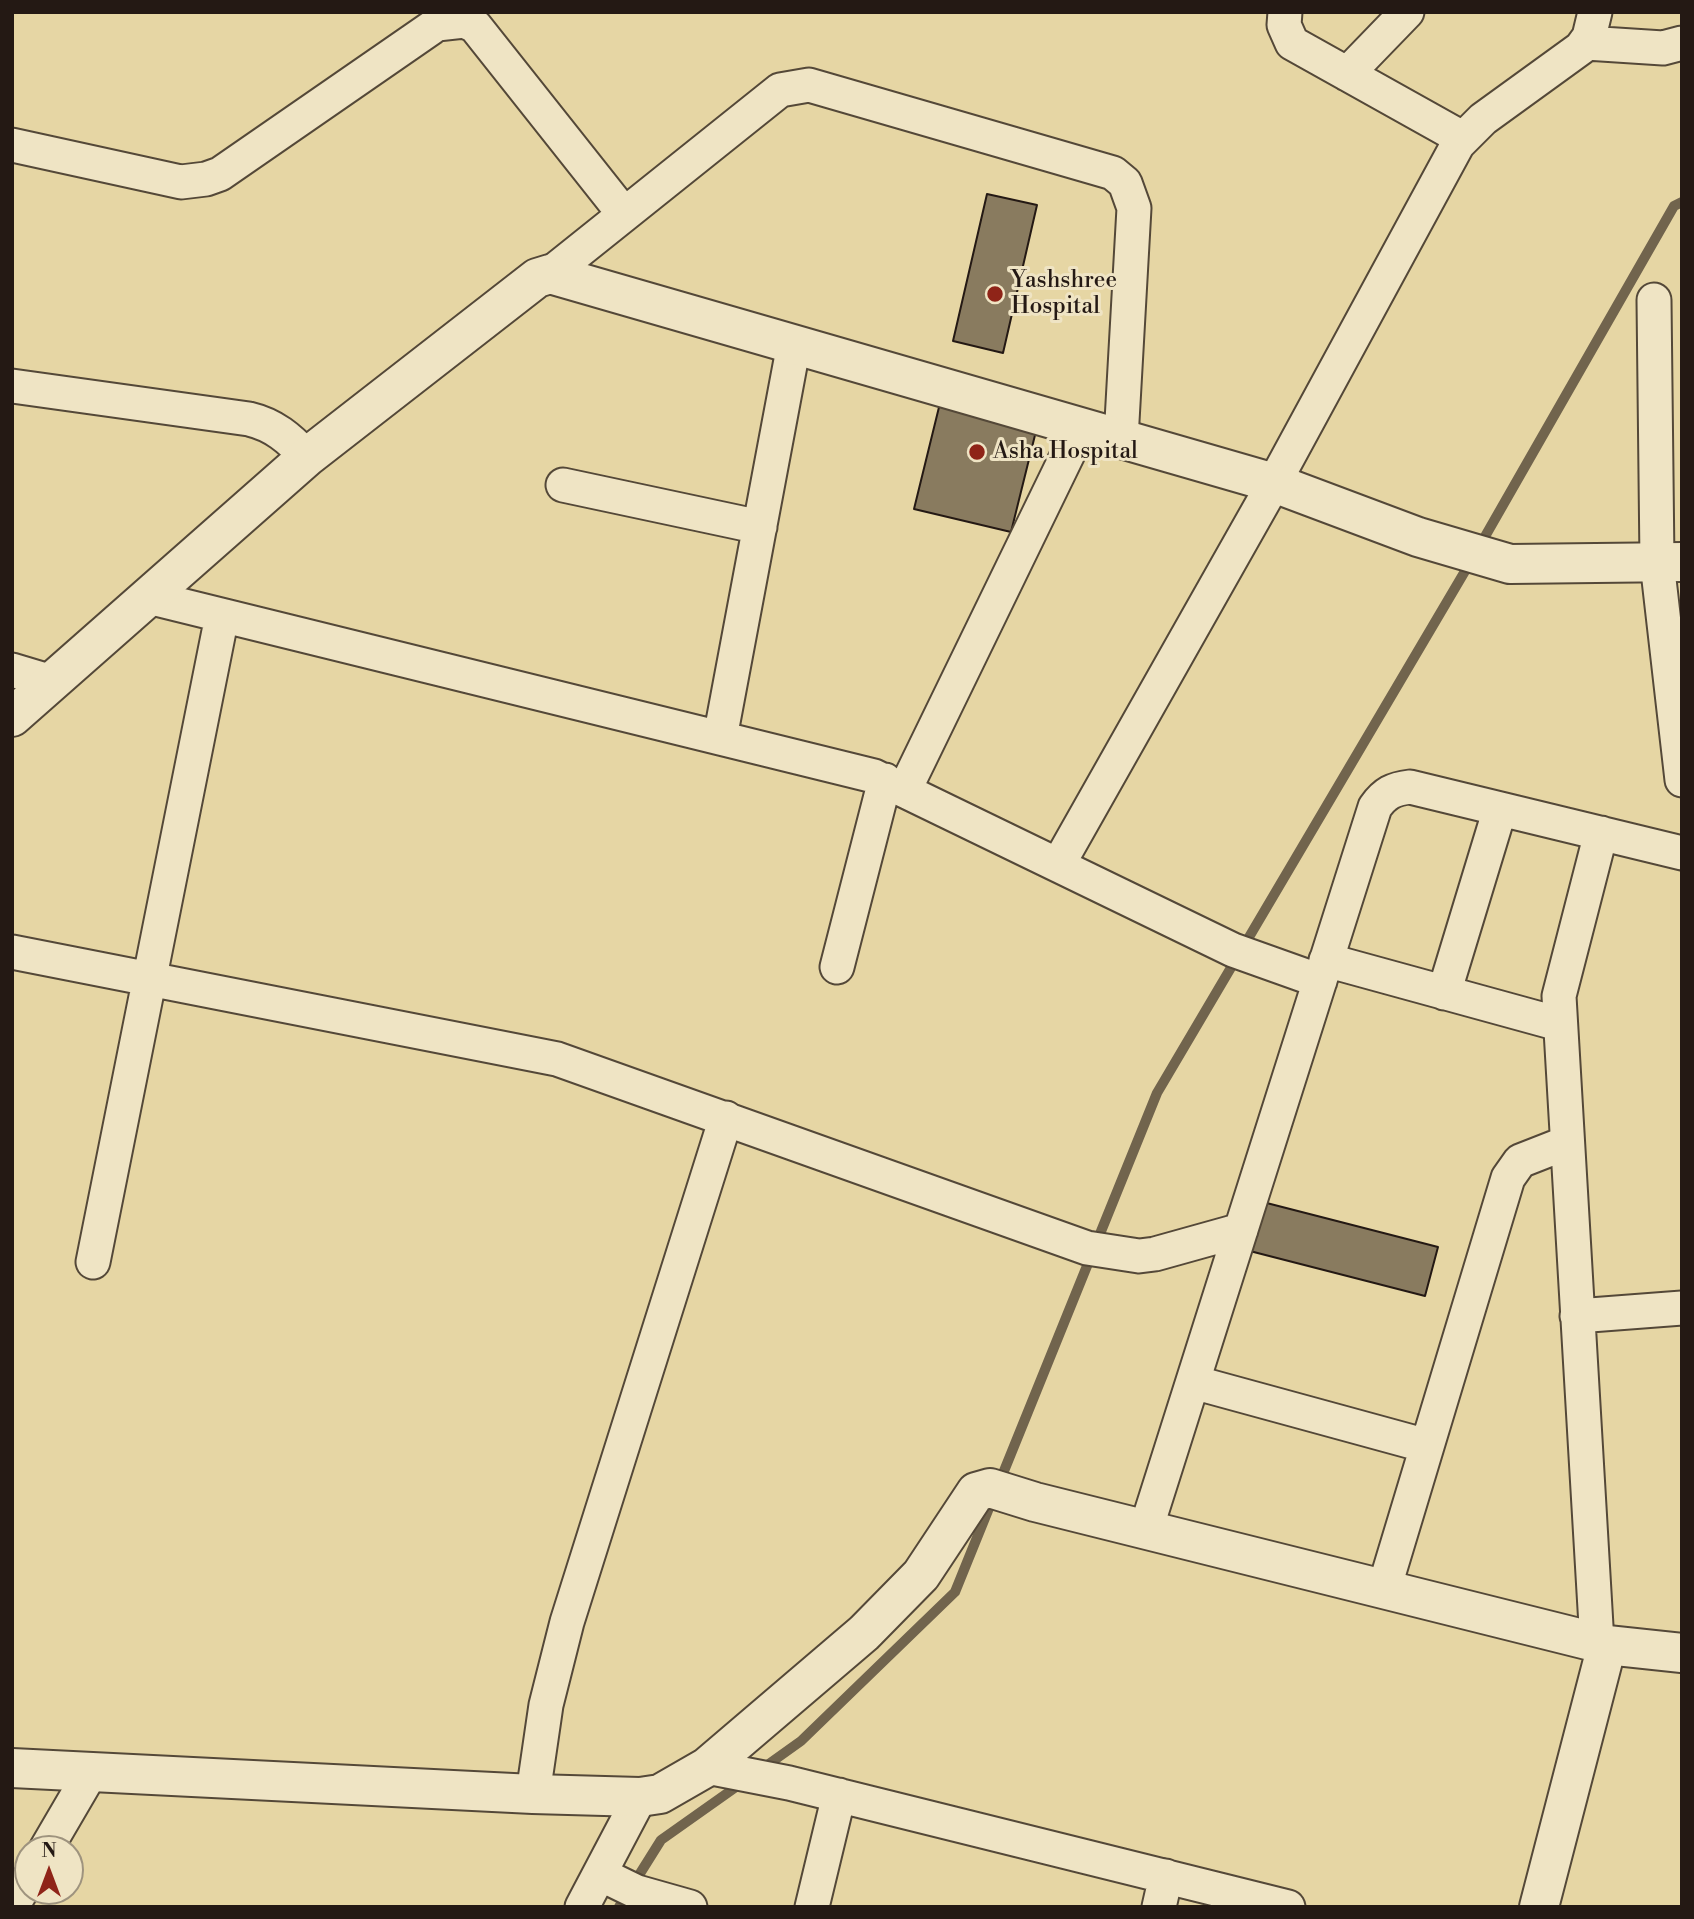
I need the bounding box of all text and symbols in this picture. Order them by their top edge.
place label: Yashshree Hospital [1011,267,1117,321]
marker: Yashshree Hospital [985,284,1005,304]
place label: Asha Hospital [993,438,1138,466]
marker: Asha Hospital [967,442,987,462]
north arrow [14,1835,84,1905]
text: N [41,1839,57,1863]

